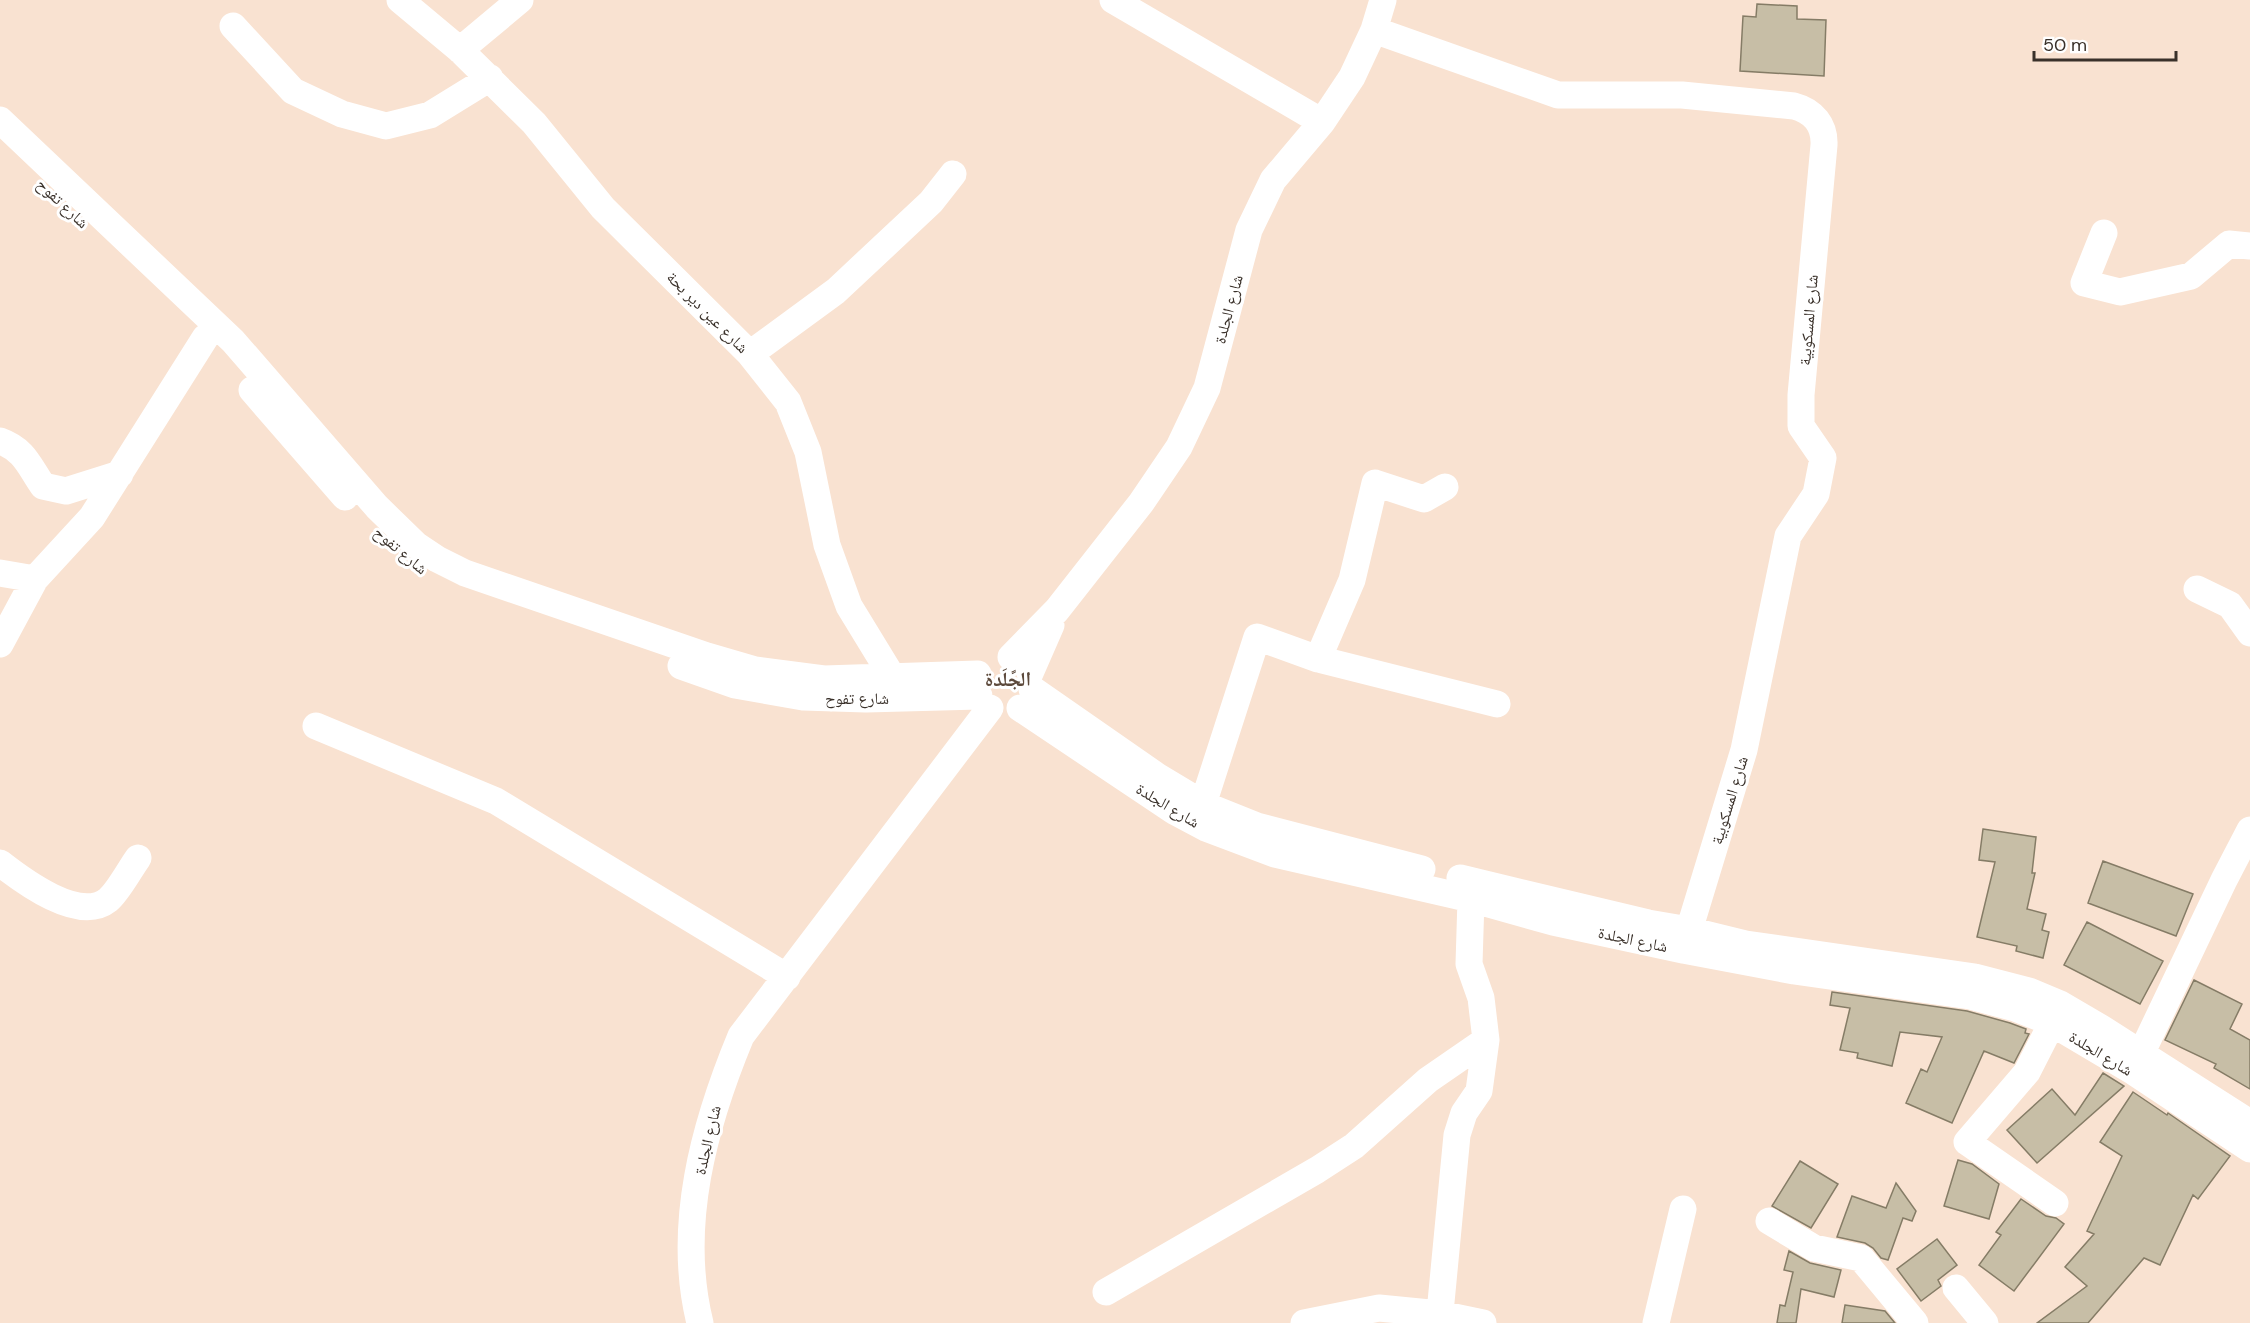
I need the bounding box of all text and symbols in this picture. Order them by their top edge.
scale bar [2034,24,2176,62]
text: 50 m [2043,33,2087,57]
street label: شارع تفوح [32,174,93,233]
street label: شارع عين دير بحة [662,267,753,358]
street label: شارع الجلدة [1209,272,1248,346]
street label: شارع المسكوبية [1794,274,1823,366]
street label: شارع تفوح [369,522,432,579]
district label: الجًلَدة [985,666,1031,692]
street label: شارع تفوح [825,688,889,709]
street label: شارع المسكوبية [1706,753,1753,847]
street label: شارع الجلدة [1132,778,1203,833]
street label: شارع الجلدة [1596,922,1670,957]
street label: شارع الجلدة [2065,1026,2136,1081]
street label: شارع الجلدة [689,1103,726,1177]

